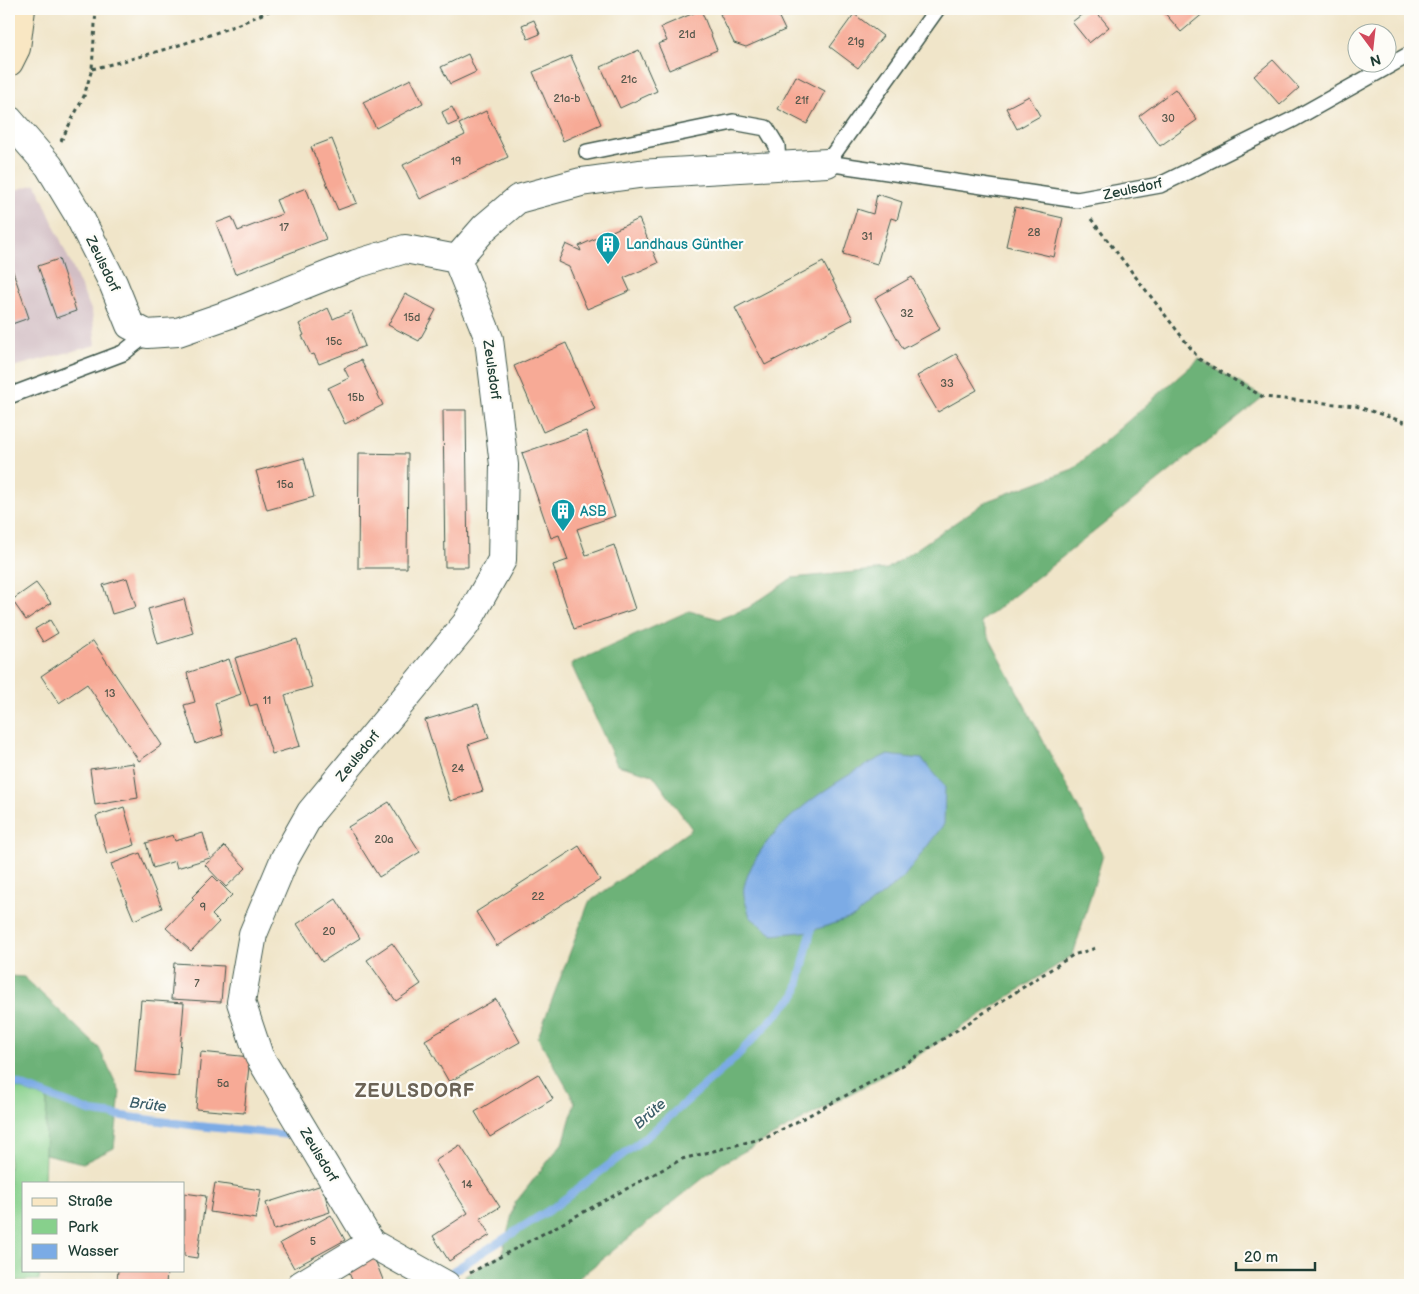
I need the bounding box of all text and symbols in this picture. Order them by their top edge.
north arrow [1346,22,1396,72]
house number: 21d [679,28,695,41]
house number: 21g [848,35,864,48]
text: N [1368,51,1383,70]
house number: 21c [621,73,637,86]
house number: 21a-b [553,92,581,105]
house number: 21f [795,94,810,107]
house number: 30 [1161,112,1175,125]
house number: 19 [451,155,461,168]
street label: Zeulsdorf [1101,174,1165,204]
house number: 17 [279,221,289,234]
house number: 28 [1028,226,1040,239]
house number: 31 [861,230,873,243]
building icon: Landhaus Günther [595,231,621,265]
street label: Zeulsdorf [82,232,124,295]
place label: Landhaus Günther [626,236,744,253]
house number: 32 [900,307,914,320]
house number: 15d [404,311,420,324]
house number: 15c [326,335,342,348]
street label: Zeulsdorf [479,338,505,402]
house number: 33 [940,377,954,390]
house number: 15b [348,391,364,404]
house number: 15a [277,478,293,491]
building icon: ASB [550,498,576,532]
place label: ASB [580,503,607,520]
house number: 13 [104,687,116,700]
house number: 11 [263,694,271,707]
street label: Zeulsdorf [332,727,384,785]
house number: 24 [451,762,465,775]
house number: 20a [374,833,394,846]
house number: 22 [532,890,545,903]
house number: 9 [200,901,206,914]
house number: 20 [323,925,336,938]
house number: 7 [194,977,200,990]
house number: 5a [217,1077,229,1090]
district label: ZEULSDORF [355,1080,475,1103]
water label: Brüte [128,1093,168,1117]
water label: Brüte [630,1095,670,1133]
street label: Zeulsdorf [296,1124,342,1186]
house number: 14 [462,1178,473,1191]
legend [22,1182,185,1272]
text: Straße [68,1192,113,1211]
text: Park [68,1218,99,1237]
house number: 5 [310,1235,316,1248]
scale bar [1236,1239,1315,1271]
text: Wasser [68,1242,119,1261]
text: 20 m [1244,1248,1278,1267]

